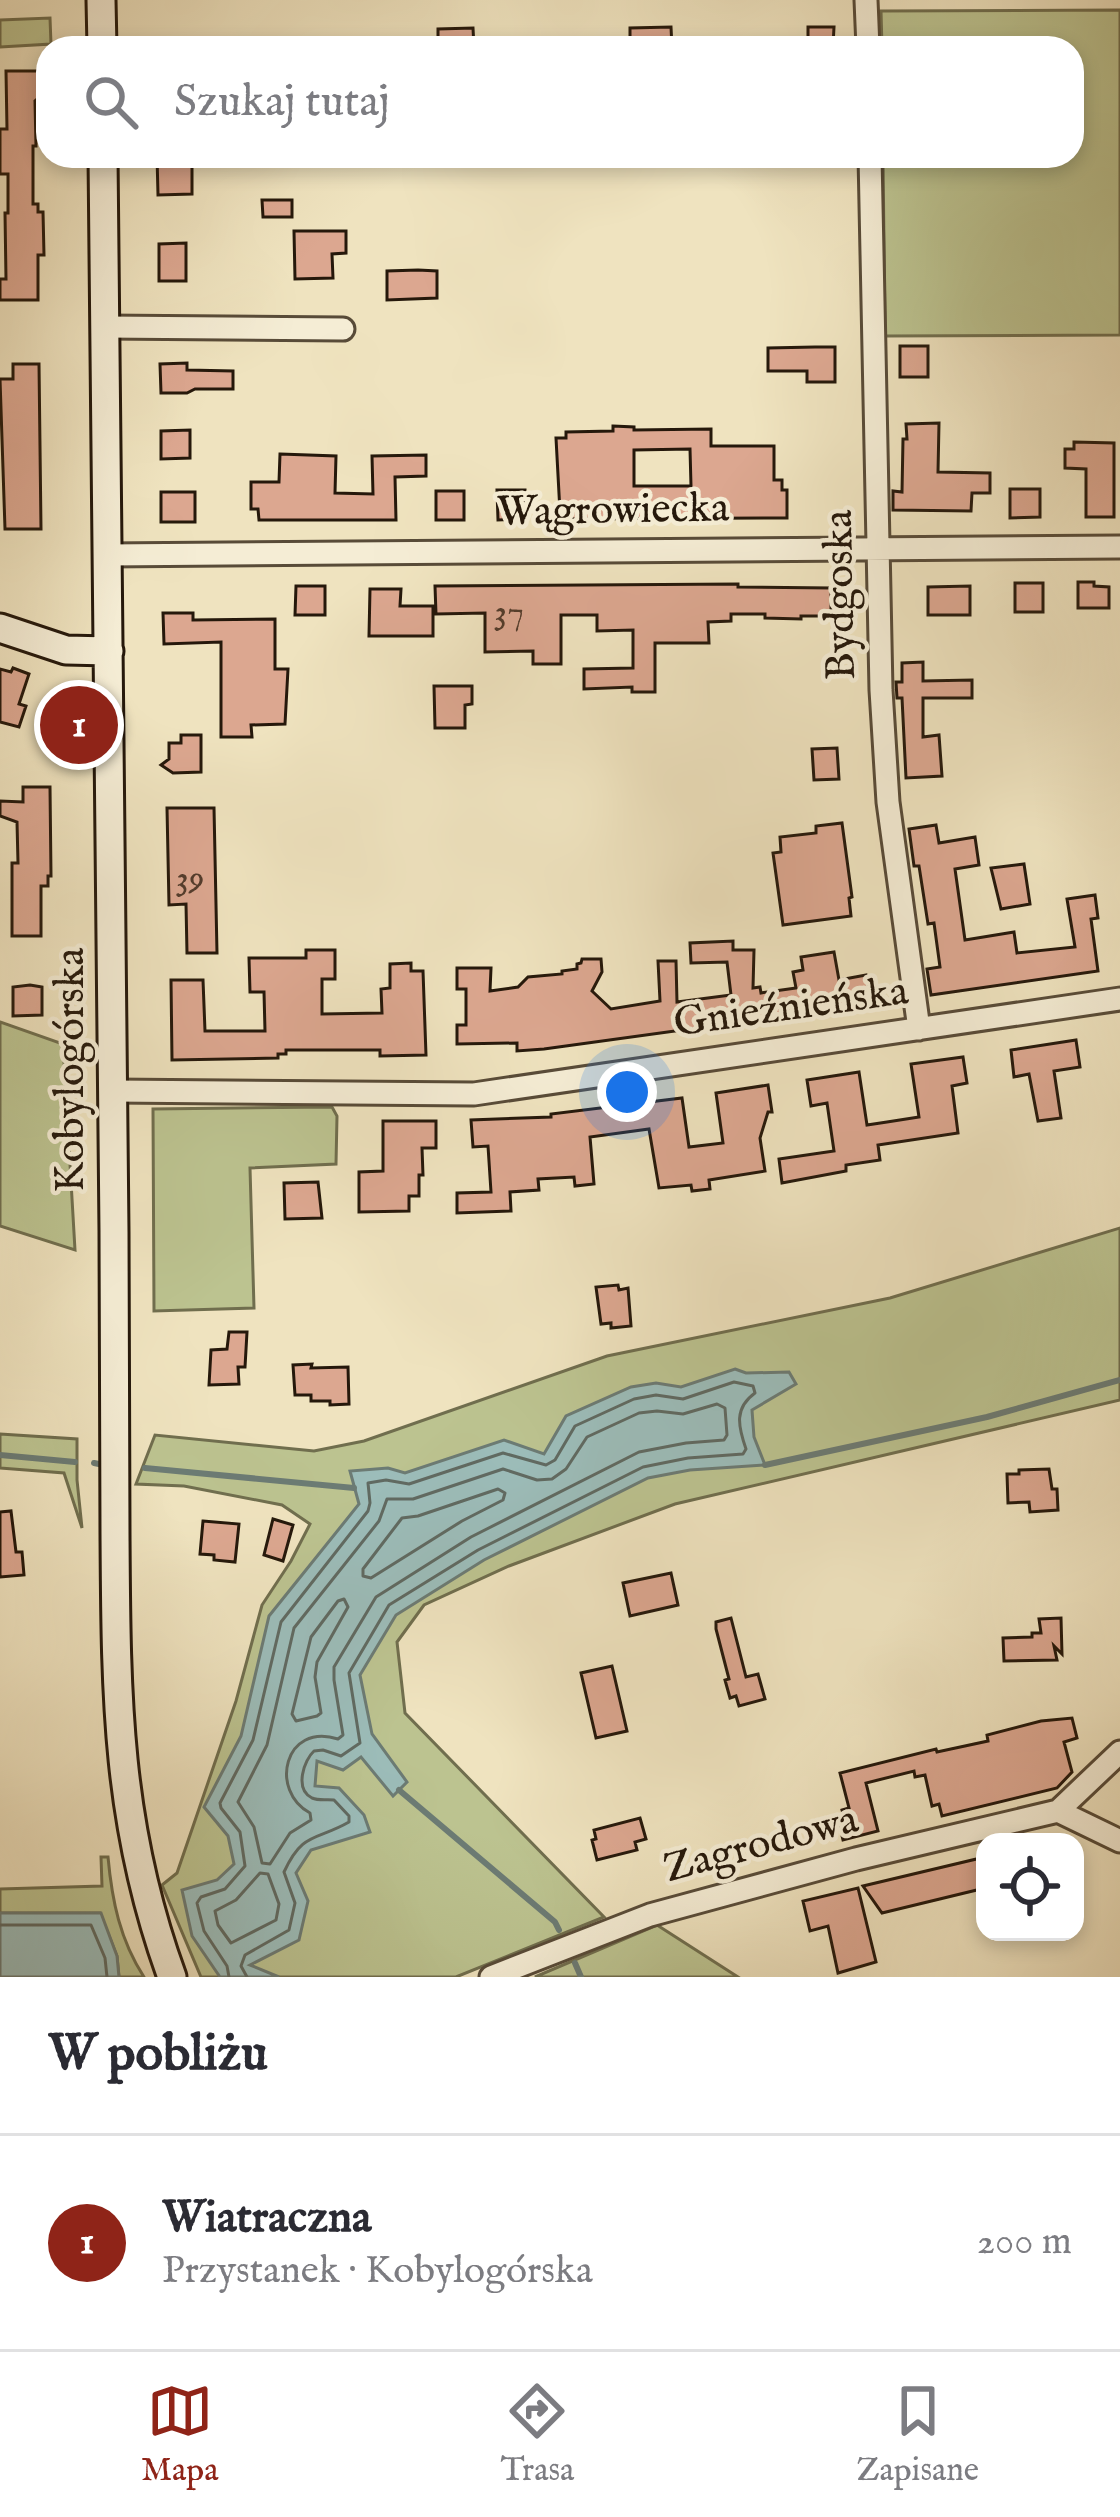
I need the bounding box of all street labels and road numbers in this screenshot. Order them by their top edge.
street label: Wągrowiecka [496,482,731,540]
street label: Bydgoska [813,508,869,681]
street label: Kobylogórska [45,947,98,1193]
street label: Gnieźnieńska [670,965,912,1051]
street label: Zagrodowa [658,1793,865,1896]

